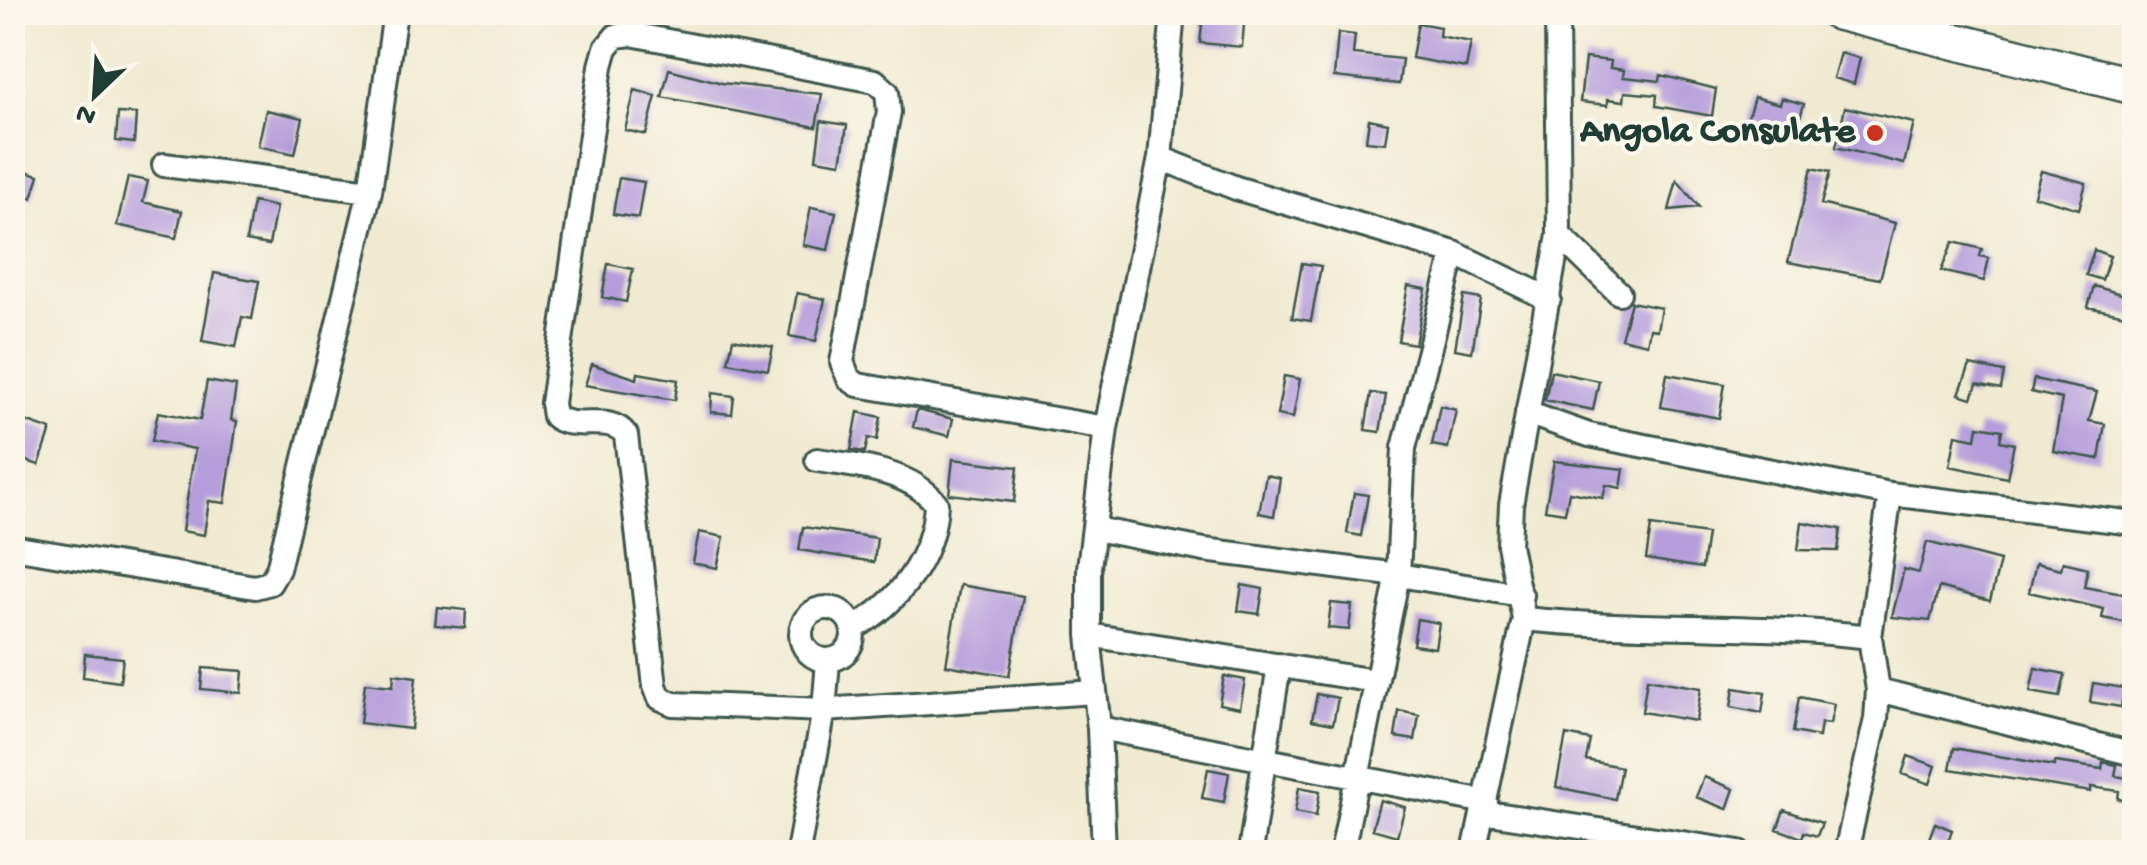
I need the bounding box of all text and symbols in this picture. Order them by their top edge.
north arrow [45,45,145,145]
text: N [71,95,102,132]
place label: Angola Consulate [1579,111,1856,155]
marker: Angola Consulate [1864,122,1886,144]

